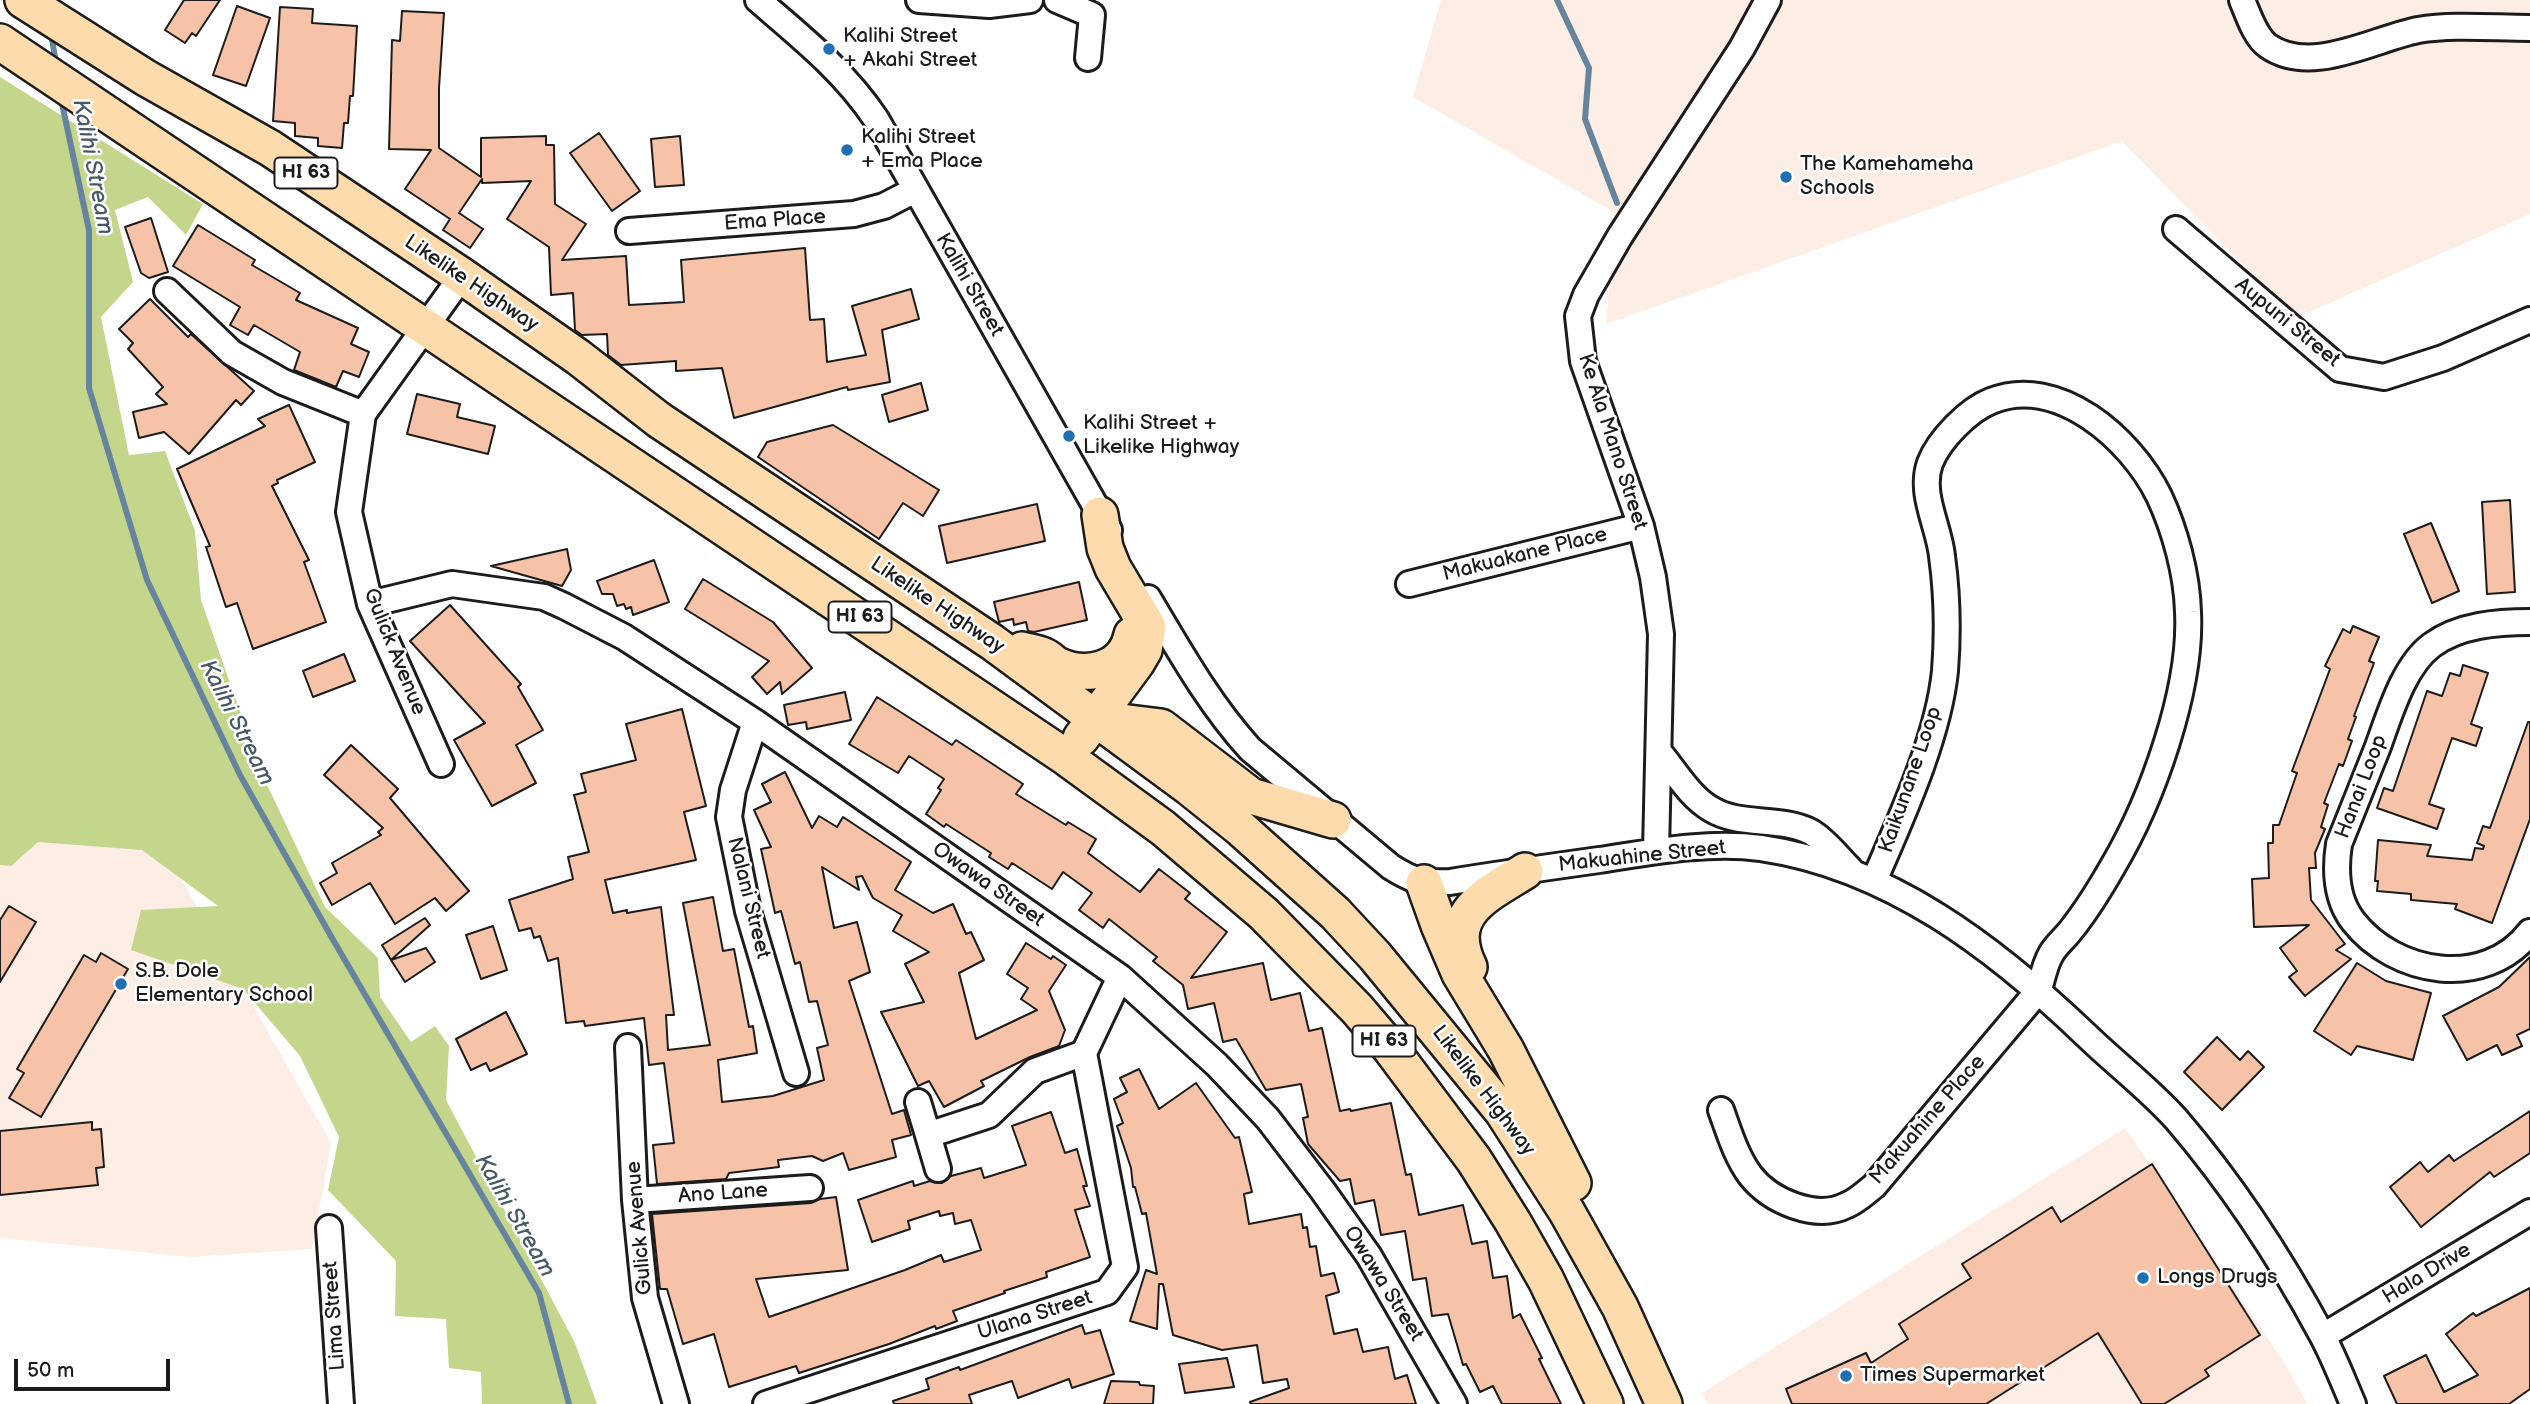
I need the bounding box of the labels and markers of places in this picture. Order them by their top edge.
place label: Kalihi Street + Akahi Street [843,24,977,74]
marker: Kalihi Street + Akahi Street [821,41,837,57]
place label: Kalihi Street + Ema Place [861,125,983,175]
marker: Kalihi Street + Ema Place [839,142,855,158]
place label: The Kamehameha Schools [1800,152,1974,202]
marker: The Kamehameha Schools [1778,169,1794,185]
place label: Kalihi Street + Likelike Highway [1083,411,1239,461]
marker: Kalihi Street + Likelike Highway [1061,428,1077,444]
place label: S.B. Dole Elementary School [135,959,313,1009]
marker: S.B. Dole Elementary School [113,976,129,992]
place label: Longs Drugs [2157,1265,2277,1291]
marker: Longs Drugs [2135,1270,2151,1286]
place label: Times Supermarket [1860,1363,2045,1389]
marker: Times Supermarket [1838,1368,1854,1384]

